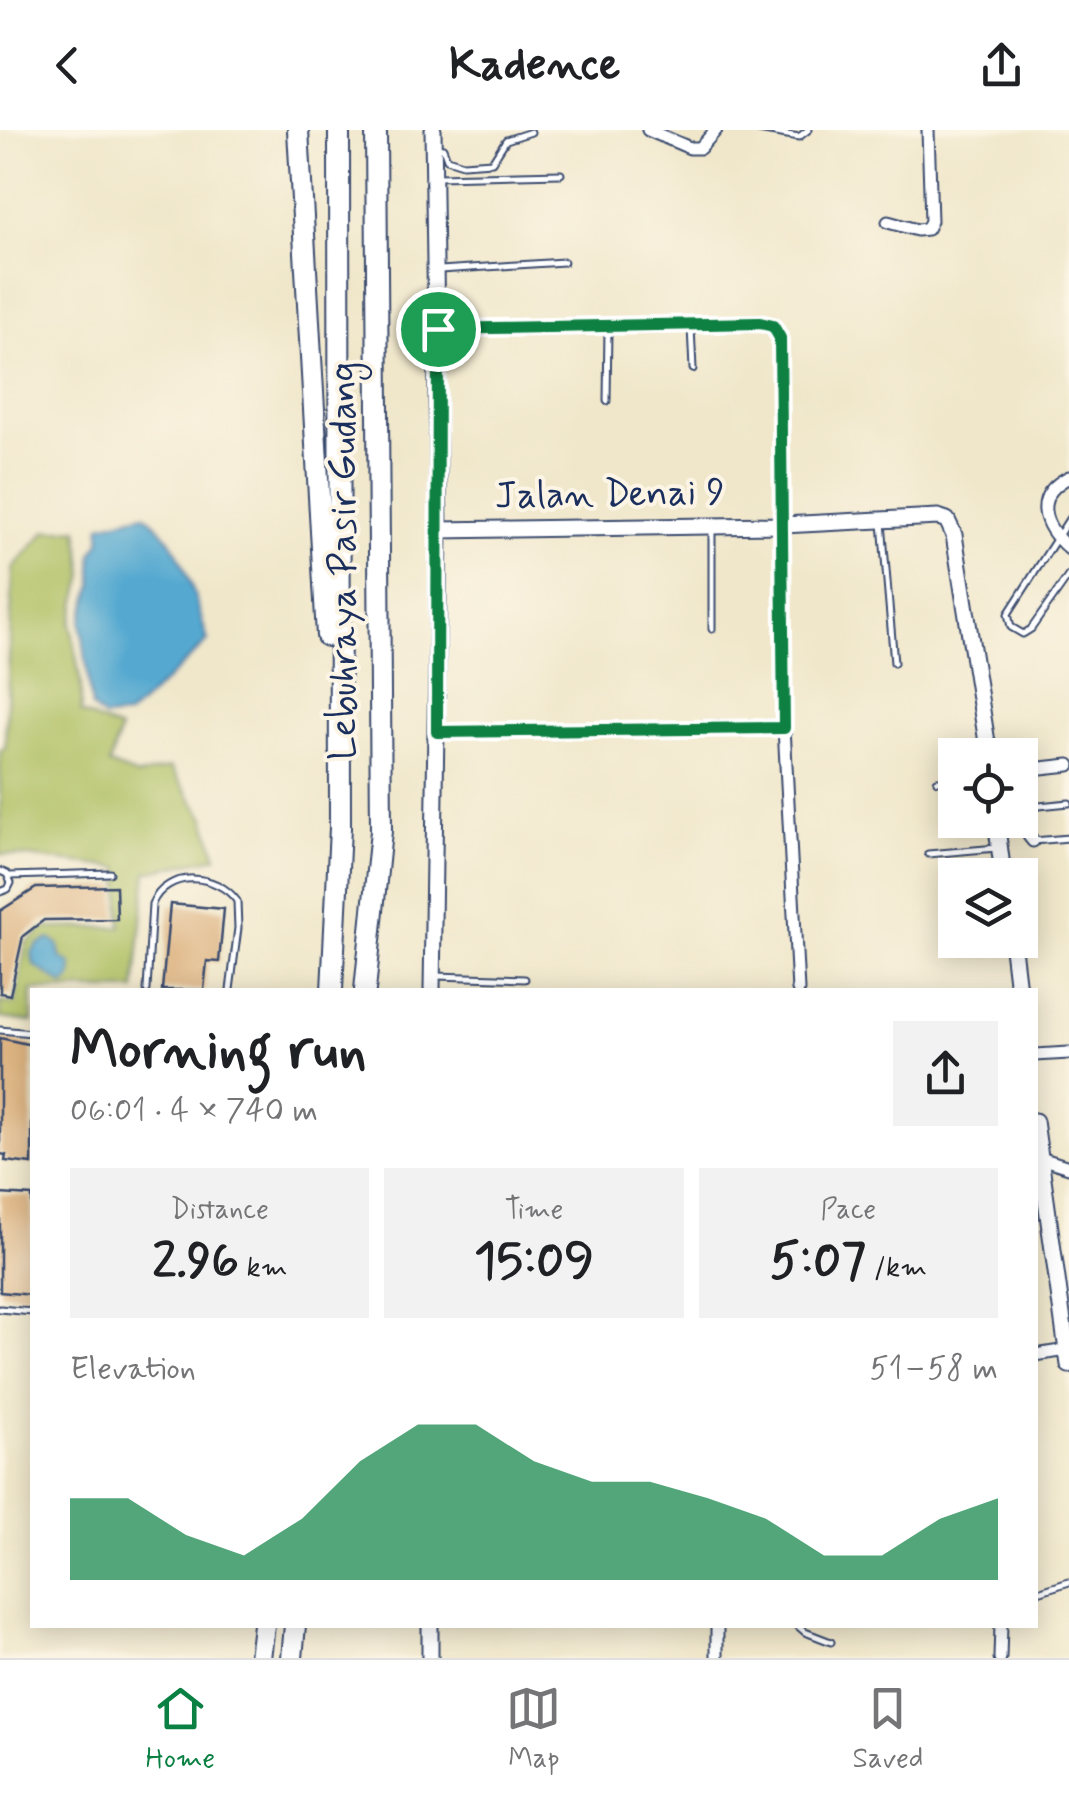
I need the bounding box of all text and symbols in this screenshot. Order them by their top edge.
text: Kadence [449,36,620,95]
icon: back [40,38,95,93]
icon: share [974,38,1029,93]
pin [396,287,481,372]
icon: arrive [411,302,466,357]
street label: Lebuhraya Pasir Gudang [320,362,373,760]
street label: Jalan Denai 9 [495,468,725,522]
map controls [938,738,1038,958]
button: locate [938,738,1038,838]
button: layers [938,858,1038,958]
text: Morning run [70,1016,367,1088]
button: share [893,1021,998,1126]
text: 06:01 · 4 × 740 m [70,1090,318,1132]
text: Distance [170,1192,269,1229]
text: Time [505,1192,563,1229]
text: Pace [820,1192,876,1229]
text: 2.96 [152,1229,239,1295]
text: 15:09 [474,1229,594,1295]
text: 5:07 [770,1229,866,1295]
text: km [239,1250,287,1287]
text: /km [866,1250,927,1287]
text: Elevation [70,1348,196,1390]
text: 51–58 m [870,1348,998,1390]
tab: Home [146,1681,215,1778]
tab: Map [506,1681,561,1778]
tab: Saved [853,1681,923,1778]

